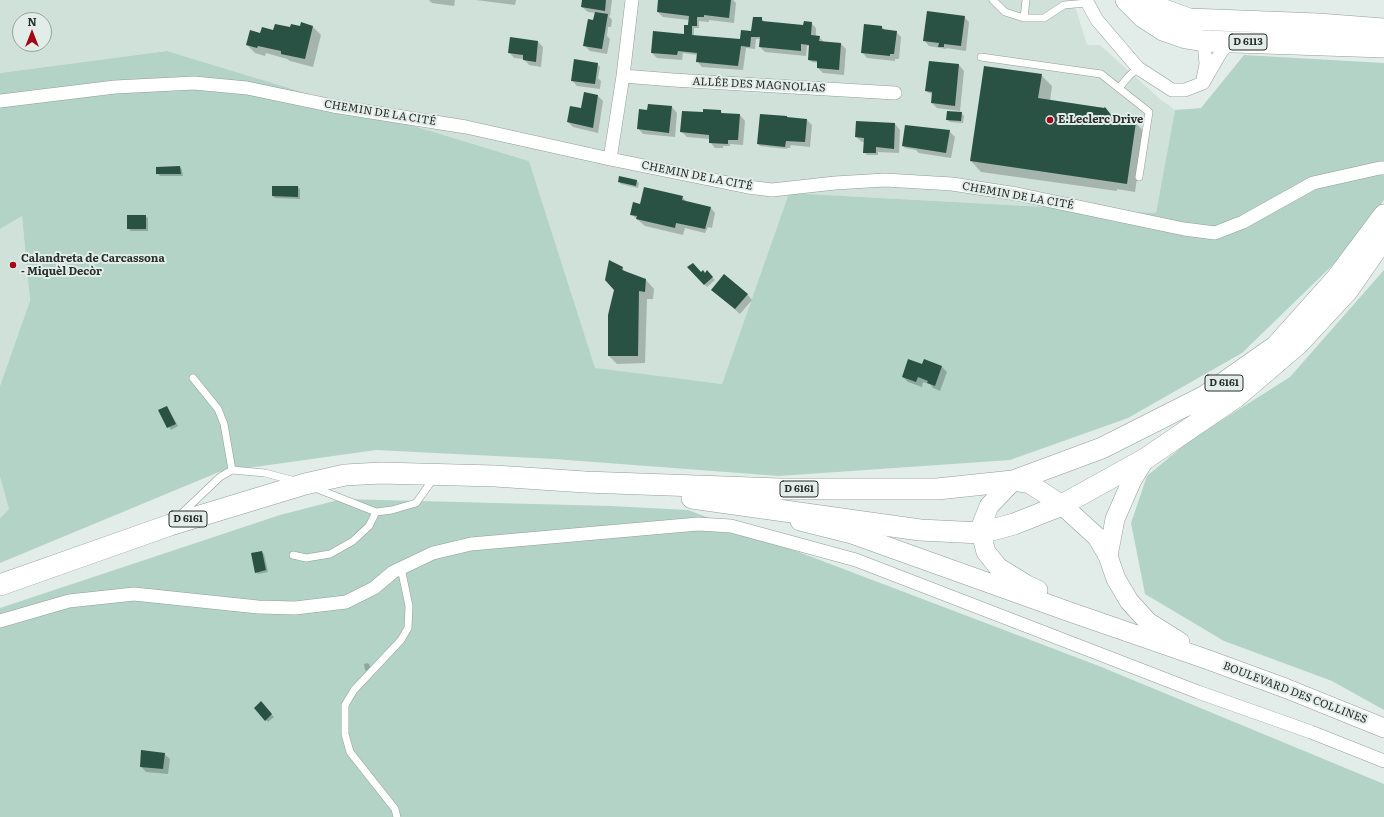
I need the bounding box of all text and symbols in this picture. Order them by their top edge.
north arrow [12,12,52,52]
text: N [27,13,37,29]
road number: D 6113 [1229,34,1267,50]
street label: ALLÉE DES MAGNOLIAS [692,75,826,95]
street label: CHEMIN DE LA CITÉ [323,98,437,128]
place label: E.Leclerc Drive [1058,113,1143,127]
marker: E.Leclerc Drive [1045,115,1055,125]
street label: CHEMIN DE LA CITÉ [640,159,754,193]
street label: CHEMIN DE LA CITÉ [961,180,1075,212]
place label: Calandreta de Carcassona - Miquèl Decòr [21,252,165,278]
marker: Calandreta de Carcassona - Miquèl Decòr [8,260,18,270]
road number: D 6161 [1205,375,1243,391]
road number: D 6161 [780,481,818,497]
road number: D 6161 [169,511,207,527]
street label: BOULEVARD DES COLLINES [1221,659,1369,727]

